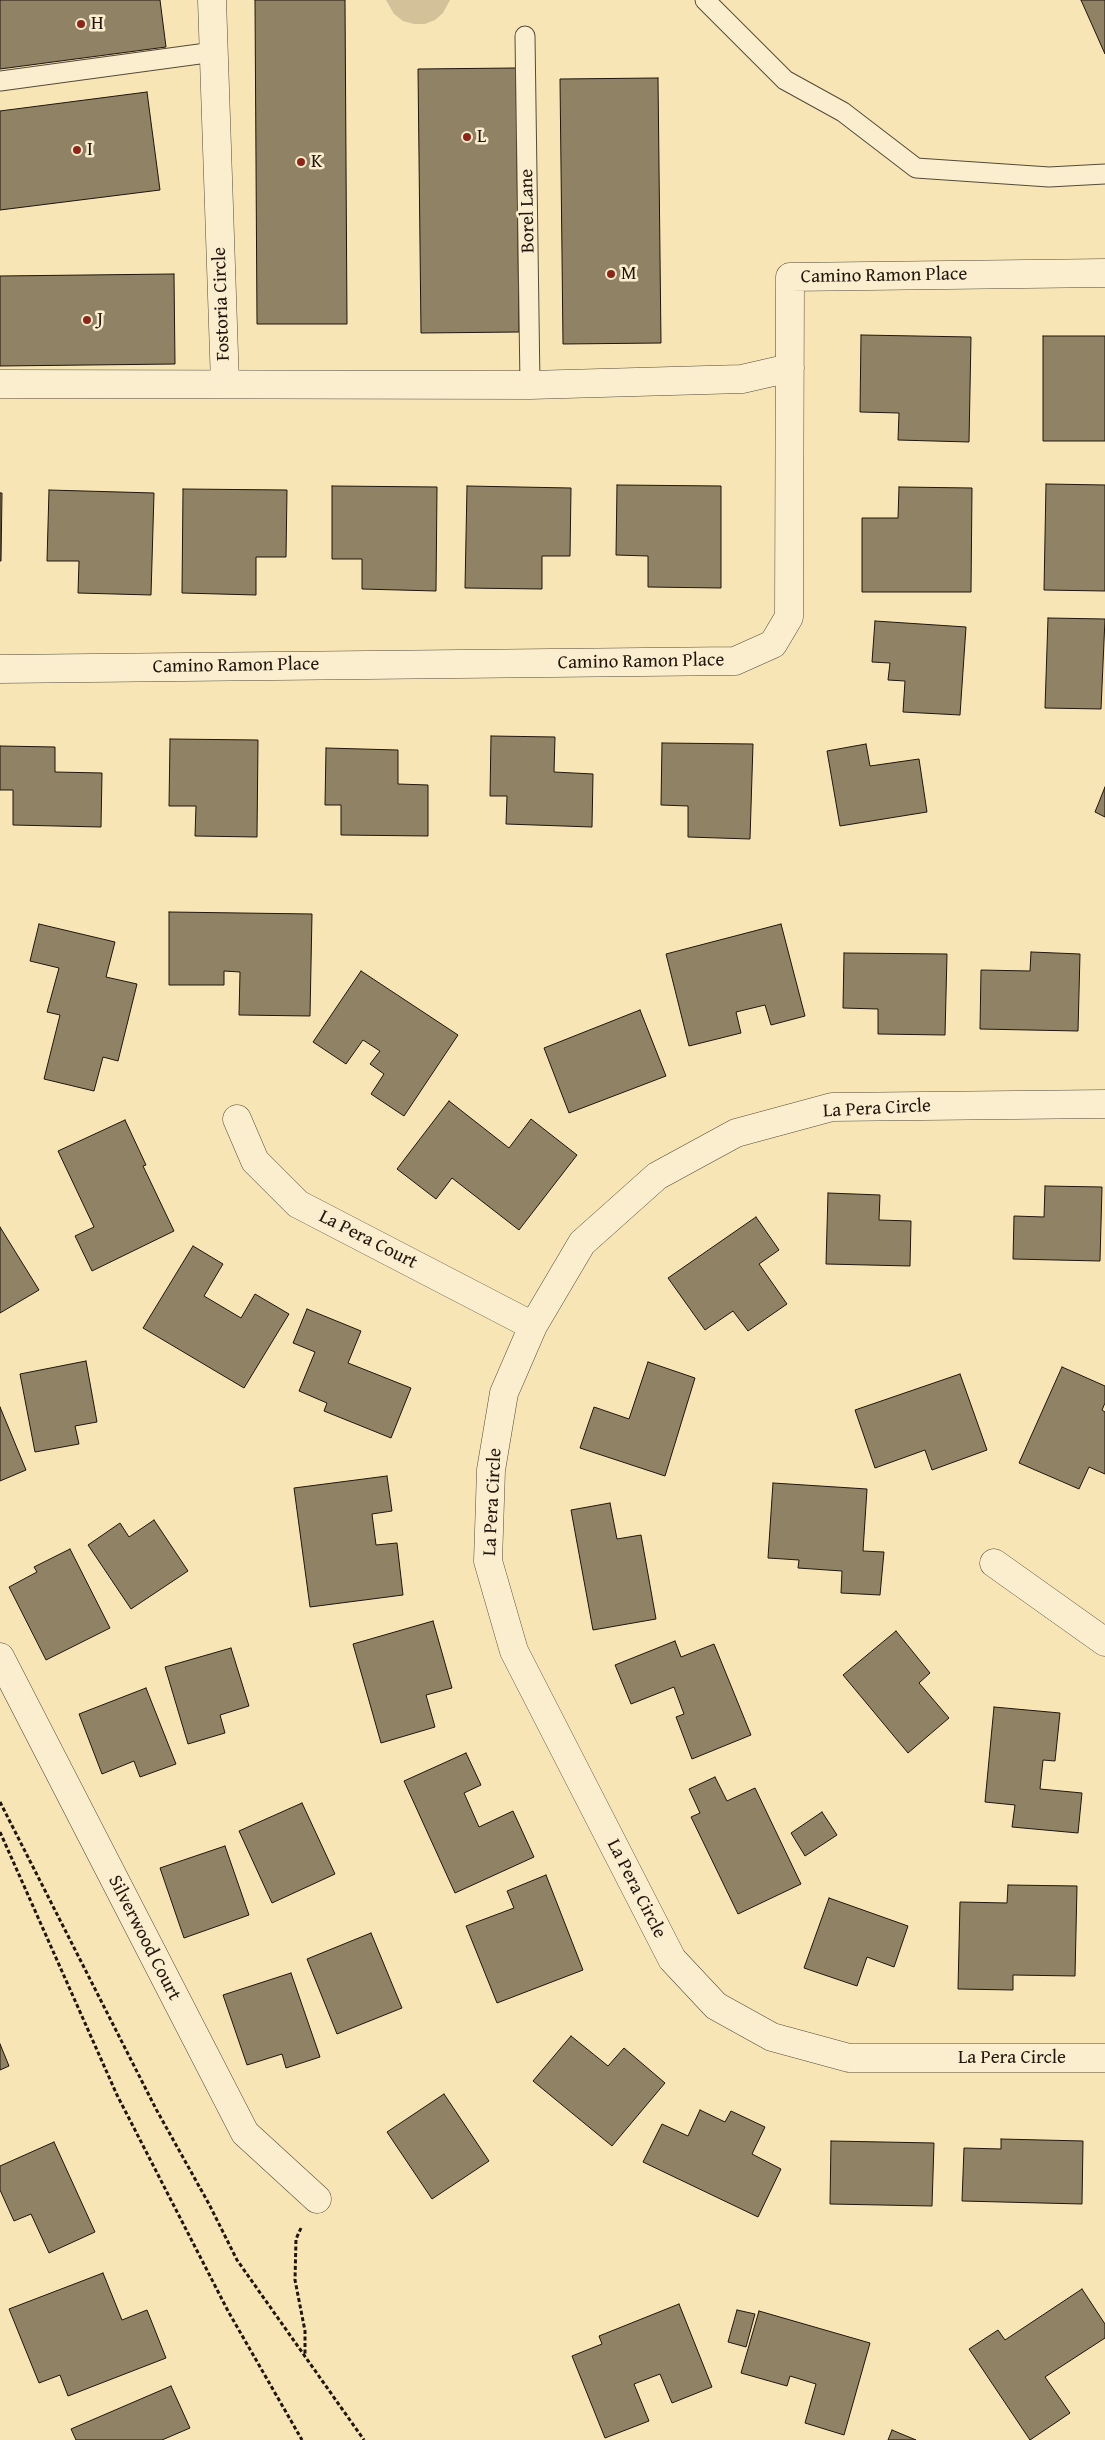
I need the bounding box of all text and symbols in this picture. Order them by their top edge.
place label: H [91,13,104,35]
marker: H [75,18,87,30]
place label: L [477,126,486,148]
marker: L [461,131,473,143]
place label: I [87,139,93,161]
marker: I [71,144,83,156]
place label: K [311,151,322,173]
marker: K [295,156,307,168]
street label: Borel Lane [516,169,540,253]
street label: Fostoria Circle [209,247,235,361]
place label: M [621,263,637,285]
street label: Camino Ramon Place [801,263,967,289]
marker: M [605,268,617,280]
place label: J [97,309,103,331]
marker: J [81,314,93,326]
street label: Camino Ramon Place [558,649,724,675]
street label: Camino Ramon Place [153,653,319,679]
street label: La Pera Circle [823,1095,931,1123]
street label: La Pera Court [315,1206,421,1274]
street label: La Pera Circle [479,1448,507,1556]
street label: La Pera Circle [601,1836,671,1942]
street label: Silverwood Court [103,1872,185,2004]
street label: La Pera Circle [958,2047,1066,2069]

